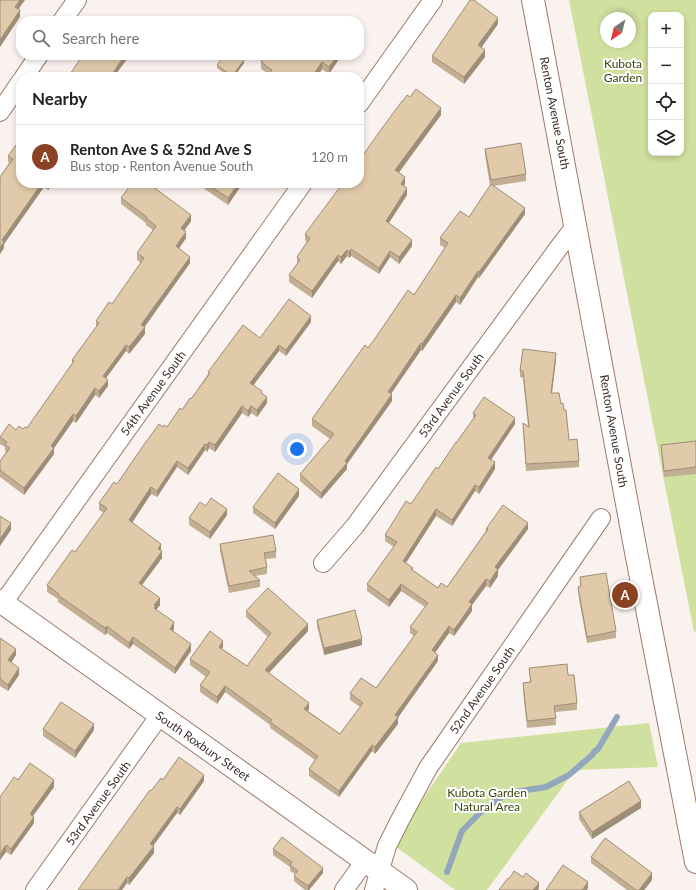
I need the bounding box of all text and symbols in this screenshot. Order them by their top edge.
north arrow [600,12,636,48]
map controls [648,12,684,156]
button: + [648,12,684,48]
search box [16,16,364,60]
icon: search [30,27,52,49]
text: Search here [62,29,139,47]
button: − [648,48,684,84]
street label: Renton Avenue South [537,55,573,171]
park label: Kubota Garden [604,56,642,85]
button: locate [648,84,684,120]
text: Nearby [32,88,87,109]
button: layers [648,120,684,156]
text: Renton Ave S & 52nd Ave S [70,140,252,158]
text: A [40,149,50,165]
text: 120 m [311,149,348,165]
text: Bus stop · Renton Avenue South [70,158,253,174]
street label: 54th Avenue South [117,348,189,438]
street label: 53rd Avenue South [415,350,487,440]
street label: Renton Avenue South [597,373,631,489]
your location [287,439,307,459]
pin: A [612,580,638,610]
street label: 52nd Avenue South [446,643,518,737]
street label: South Roxbury Street [153,708,254,785]
street label: 53rd Avenue South [62,758,134,848]
park label: Kubota Garden Natural Area [447,785,527,814]

